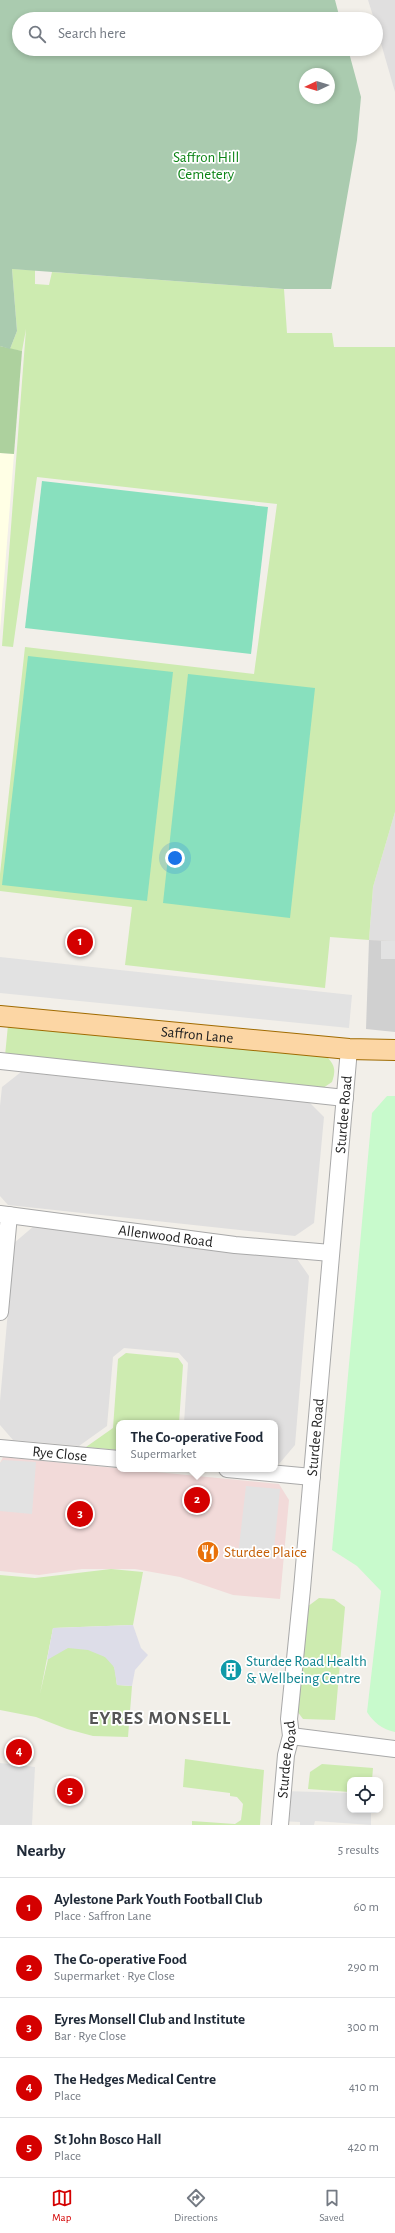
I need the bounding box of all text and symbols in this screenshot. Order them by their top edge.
search box [12,12,383,56]
icon: search [26,23,48,45]
text: Search here [58,26,126,41]
north arrow [299,68,335,104]
park label: Saffron Hill Cemetery [173,150,239,182]
your location [165,848,185,868]
pin: 1 [67,927,93,957]
street label: Saffron Lane [160,1024,234,1046]
street label: Sturdee Road [332,1075,354,1154]
street label: Allenwood Road [117,1222,214,1250]
street label: Sturdee Road [304,1397,326,1477]
popup [116,1420,278,1472]
text: The Co-operative Food [131,1430,263,1445]
street label: Rye Close [32,1444,88,1464]
text: Supermarket [131,1448,196,1461]
pin: 2 [184,1485,210,1515]
pin: 3 [67,1499,93,1529]
restaurant icon: Sturdee Plaice [195,1539,221,1565]
place label: Sturdee Plaice [224,1545,307,1560]
place label: Sturdee Road Health & Wellbeing Centre [246,1654,367,1686]
building icon: Sturdee Road Health & Wellbeing Centre [218,1657,244,1683]
district label: EYRES MONSELL [89,1709,231,1728]
street label: Sturdee Road [275,1720,298,1799]
pin: 4 [6,1737,32,1767]
pin: 5 [57,1776,83,1806]
map controls [347,1777,383,1813]
button: locate [347,1777,383,1813]
text: Nearby [16,1842,66,1859]
text: 5 results [338,1844,379,1857]
text: Aylestone Park Youth Football Club [54,1892,262,1907]
text: 1 [27,1901,31,1914]
text: 60 m [353,1901,379,1914]
text: Place · Saffron Lane [54,1910,151,1923]
text: The Co-operative Food [54,1952,187,1967]
text: 2 [26,1961,32,1974]
text: 290 m [348,1961,379,1974]
text: Supermarket · Rye Close [54,1970,175,1983]
text: Eyres Monsell Club and Institute [54,2012,245,2027]
text: 3 [26,2021,32,2034]
text: 300 m [347,2021,379,2034]
text: Bar · Rye Close [54,2030,126,2043]
text: The Hedges Medical Centre [54,2072,216,2087]
text: 4 [26,2081,32,2094]
text: 410 m [349,2081,379,2094]
text: Place [54,2090,81,2103]
text: St John Bosco Hall [54,2132,162,2147]
text: 5 [26,2141,32,2154]
text: 420 m [347,2141,379,2154]
text: Place [54,2150,81,2163]
tab: Map [51,2187,73,2224]
tab: Directions [174,2187,218,2224]
tab: Saved [319,2187,344,2224]

